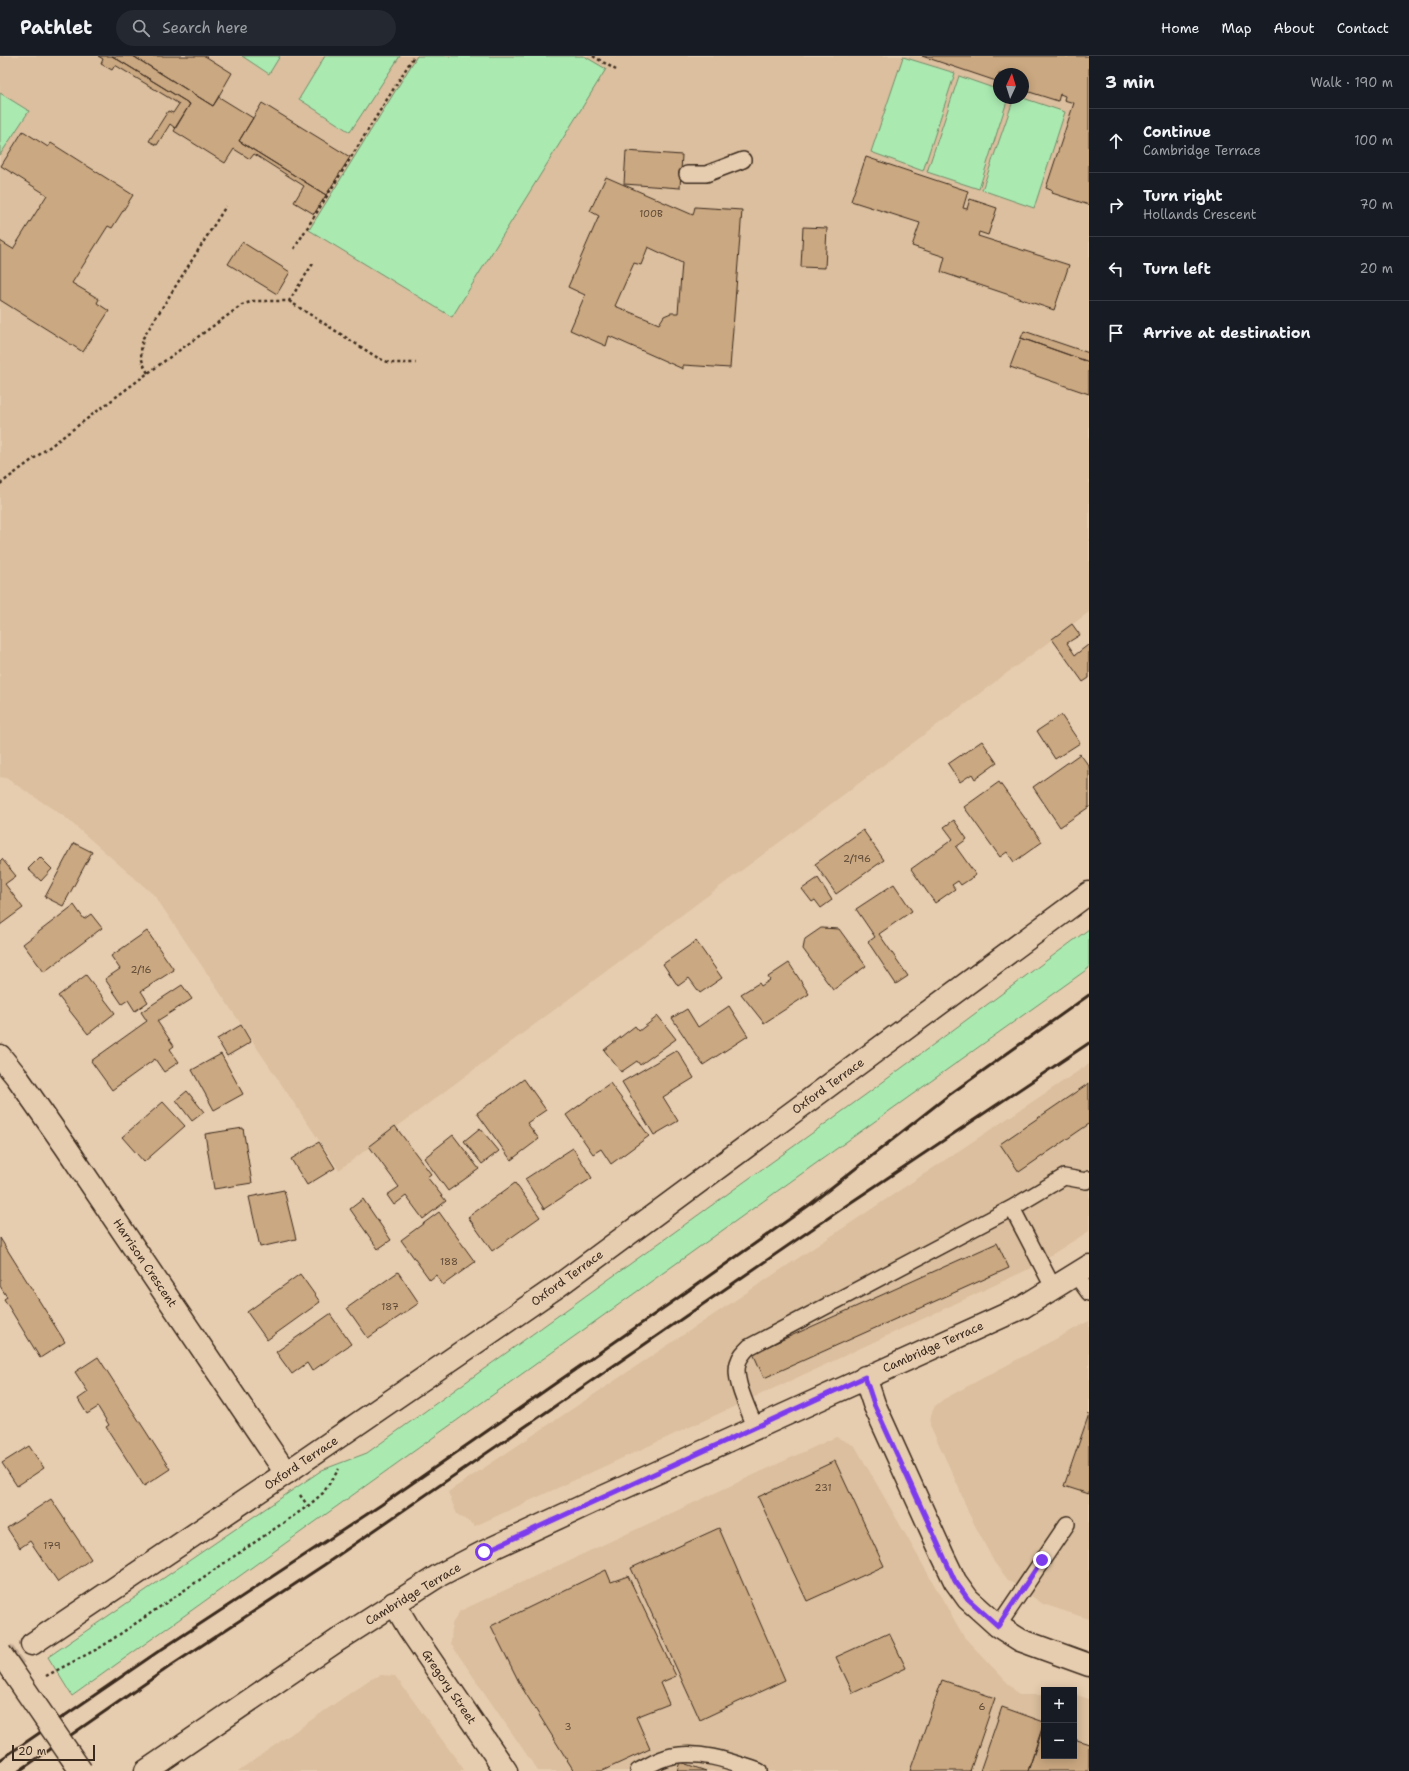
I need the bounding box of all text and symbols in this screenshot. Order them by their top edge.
search box [116,10,396,46]
text: Pathlet [20,15,92,40]
icon: search [130,17,152,39]
text: Search here [162,18,248,38]
text: Home [1161,19,1200,37]
text: Map [1222,19,1252,37]
text: About [1274,19,1315,37]
text: Contact [1337,19,1389,37]
north arrow [993,68,1029,104]
text: 3 min [1105,71,1155,93]
text: Walk · 190 m [1311,74,1393,91]
text: Continue [1143,122,1211,142]
icon: ahead [1105,130,1127,152]
text: 100 m [1354,132,1393,149]
text: Cambridge Terrace [1143,142,1261,159]
text: Turn right [1143,186,1223,206]
icon: right [1105,194,1127,216]
text: 70 m [1359,196,1393,213]
text: Hollands Crescent [1143,206,1256,223]
house number: 100B [639,207,663,220]
icon: left [1105,258,1127,280]
text: Turn left [1143,259,1211,279]
text: 20 m [1360,260,1393,277]
icon: arrive [1105,322,1127,344]
text: Arrive at destination [1143,323,1311,343]
house number: 2/196 [843,852,871,865]
house number: 2/16 [130,963,152,976]
street label: Oxford Terrace [789,1054,868,1118]
street label: Harrison Crescent [109,1216,181,1310]
street label: Oxford Terrace [528,1246,607,1310]
house number: 188 [440,1255,458,1268]
house number: 187 [381,1300,399,1313]
street label: Cambridge Terrace [880,1317,986,1376]
street label: Oxford Terrace [261,1432,341,1494]
house number: 231 [814,1481,832,1494]
house number: 179 [43,1539,61,1552]
route start [475,1543,493,1561]
route end [1033,1551,1051,1569]
street label: Cambridge Terrace [362,1559,464,1629]
street label: Gregory Street [418,1647,480,1727]
map controls [1041,1687,1077,1759]
button: + [1041,1687,1077,1723]
house number: 6 [979,1700,986,1713]
house number: 3 [565,1720,572,1733]
button: − [1041,1723,1077,1759]
scale bar [12,1743,95,1762]
text: 20 m [18,1744,46,1759]

